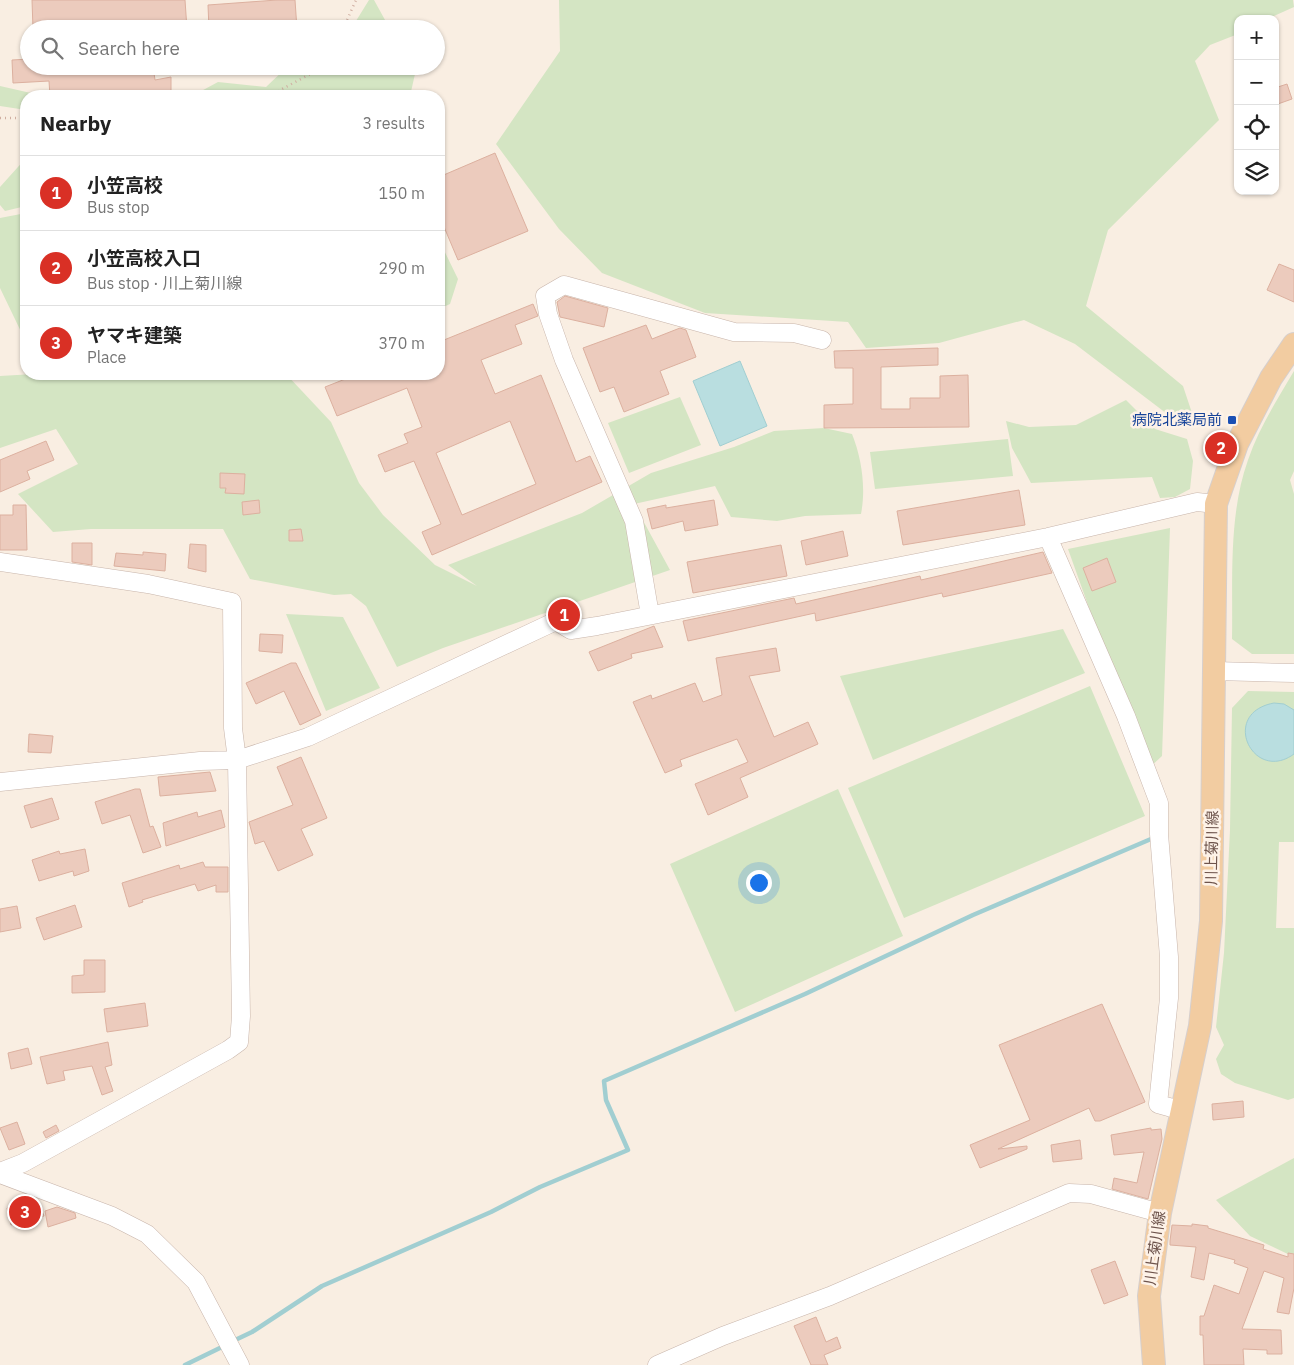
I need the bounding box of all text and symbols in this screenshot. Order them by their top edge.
map controls [1234,15,1279,195]
button: + [1234,15,1279,60]
search box [20,20,445,75]
icon: search [38,34,66,62]
text: Search here [78,36,180,60]
button: − [1234,60,1279,105]
button: locate [1234,105,1279,150]
text: Nearby [40,109,111,137]
text: 3 results [362,113,425,133]
button: layers [1234,150,1279,195]
text: 小笠高校 [87,173,163,197]
text: 1 [51,183,61,203]
text: 150 m [378,183,425,203]
text: Bus stop [87,197,150,217]
text: 小笠高校入口 [87,246,201,270]
text: 2 [51,258,61,278]
text: 290 m [378,258,425,278]
text: Bus stop · 川上菊川線 [87,273,242,293]
text: ヤマキ建築 [87,323,182,347]
text: 3 [51,333,61,353]
text: 370 m [378,333,425,353]
text: Place [87,347,126,367]
place label: 病院北薬局前 [1132,410,1222,429]
marker: 病院北薬局前 [1226,414,1238,426]
pin: 2 [1205,429,1237,467]
pin: 1 [548,596,580,634]
street label: 川上菊川線 [1201,810,1222,886]
your location [746,870,772,896]
pin: 3 [9,1193,41,1231]
street label: 川上菊川線 [1140,1209,1169,1286]

